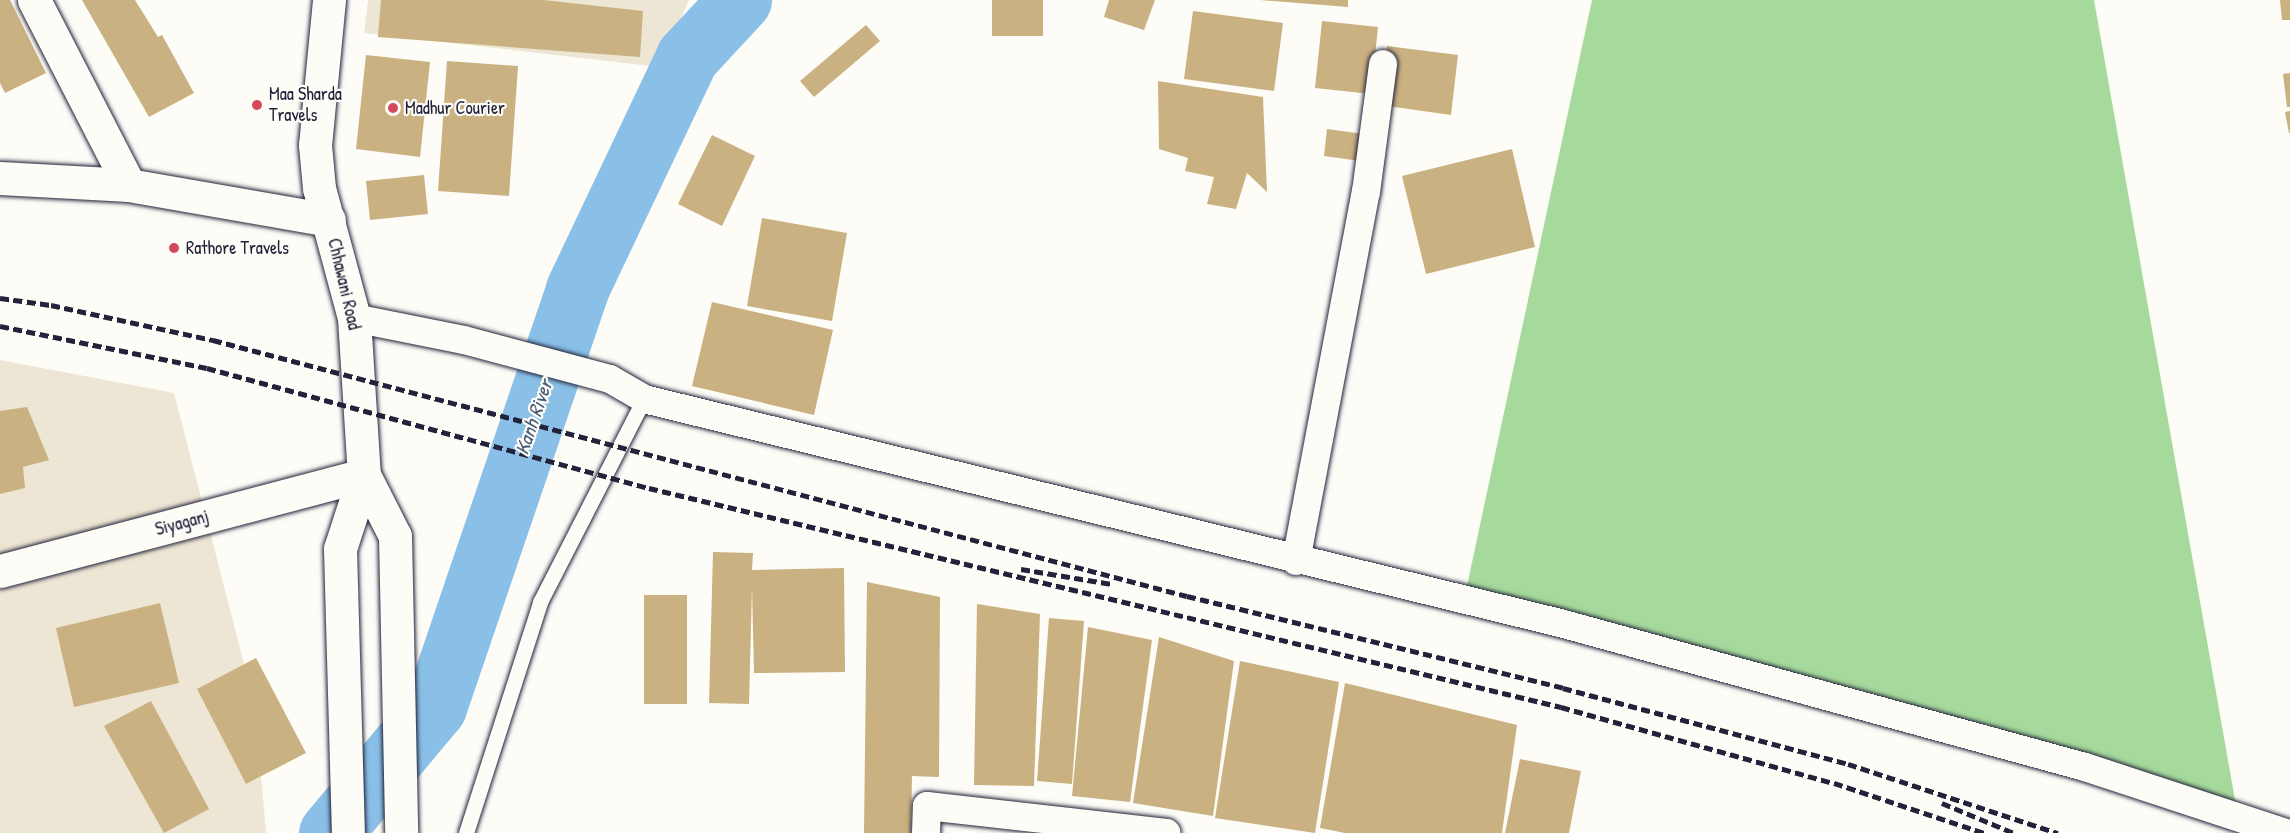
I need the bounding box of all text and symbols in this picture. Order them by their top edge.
place label: Maa Sharda Travels [269,84,342,127]
place label: Madhur Courier [405,97,505,119]
marker: Maa Sharda Travels [250,98,264,112]
marker: Madhur Courier [386,101,400,115]
street label: Chhawani Road [323,236,365,332]
place label: Rathore Travels [186,237,289,259]
marker: Rathore Travels [167,241,181,255]
water label: Kanh River [509,376,557,458]
street label: Siyaganj [153,506,211,540]

